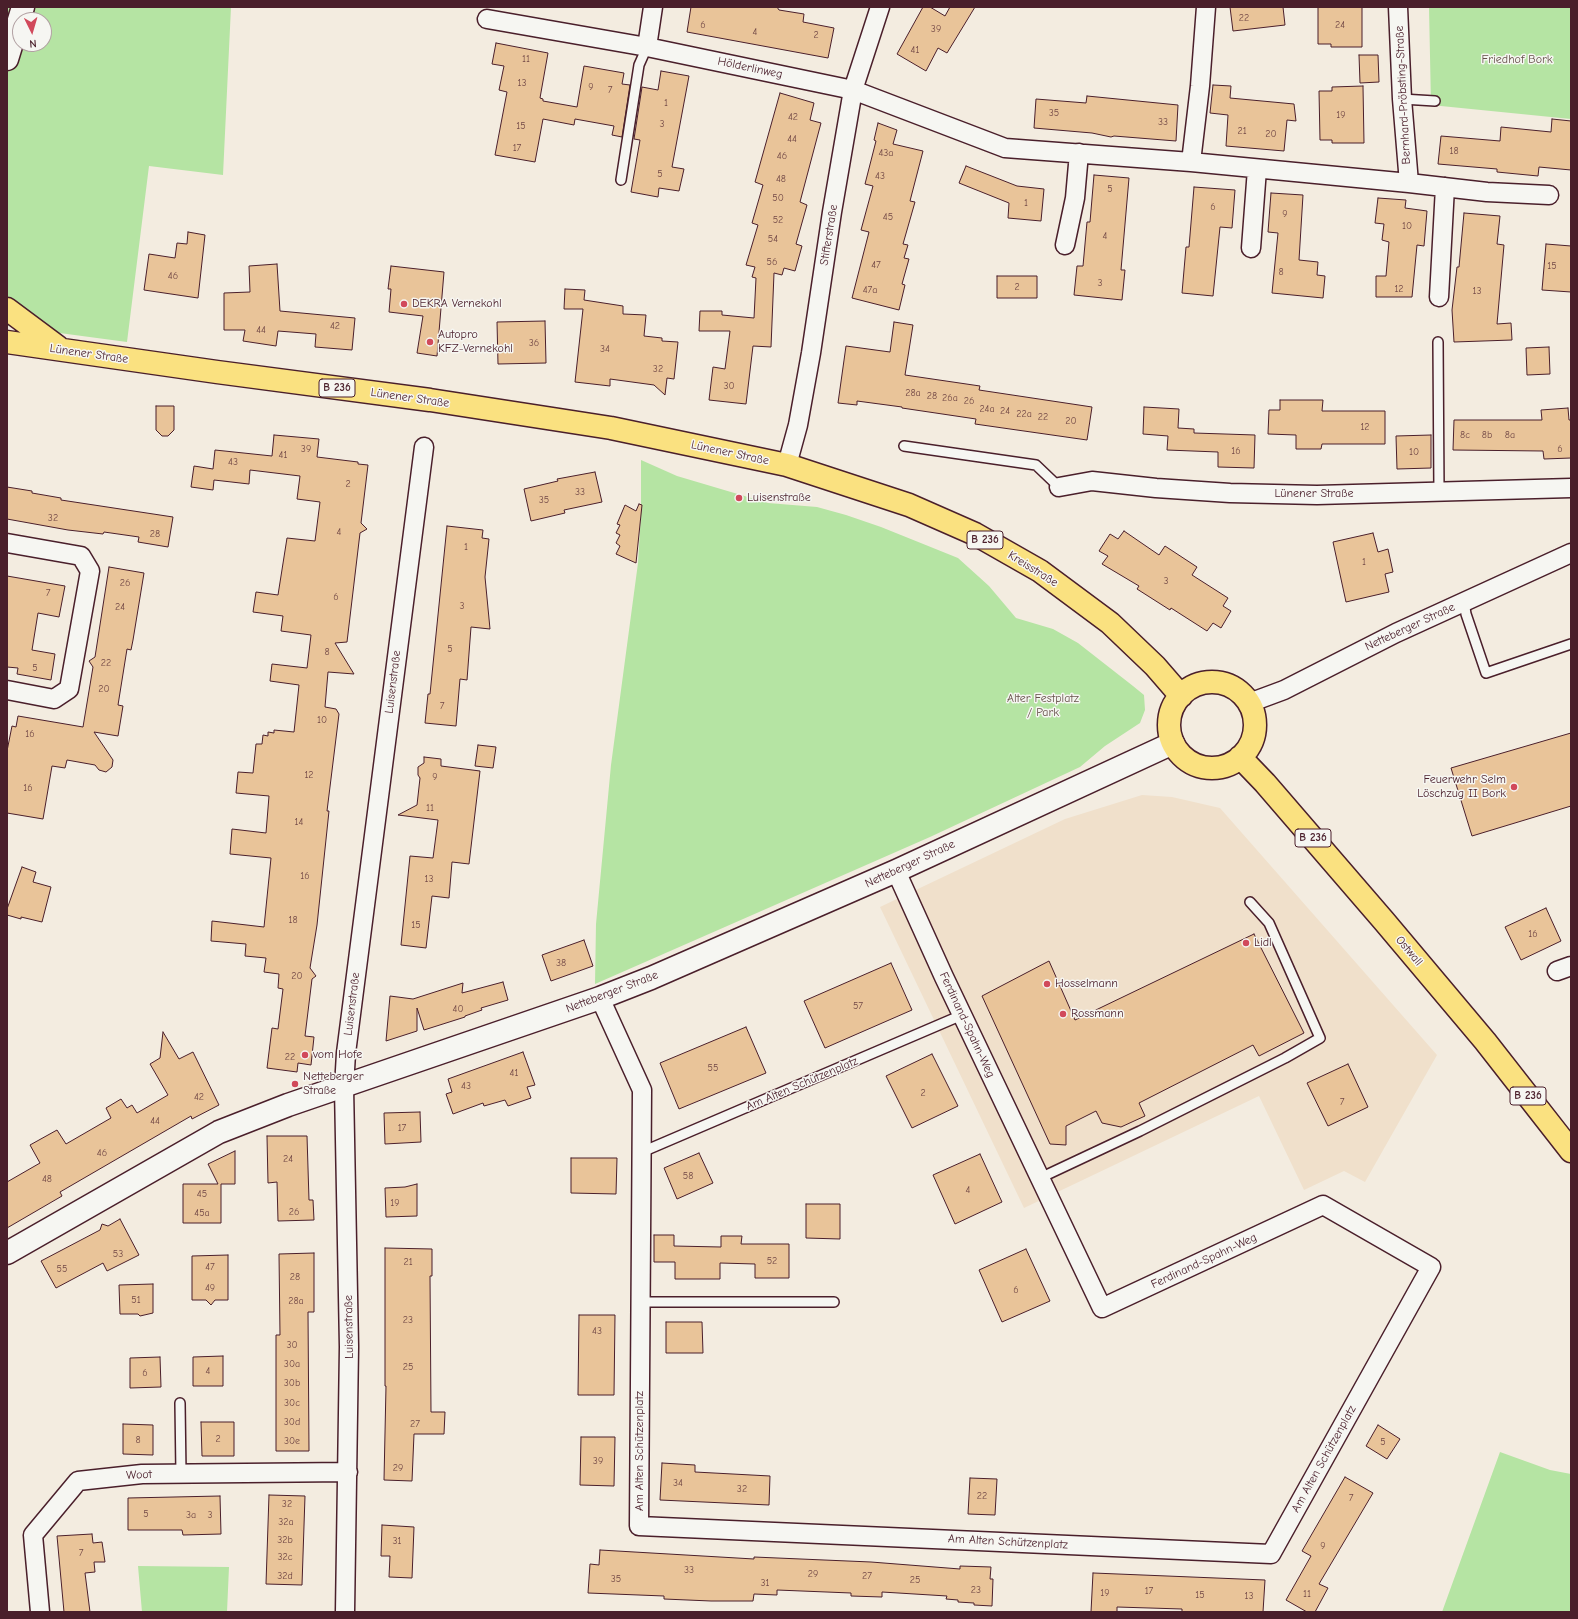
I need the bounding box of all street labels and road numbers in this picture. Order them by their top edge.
street label: Bernhard-Pröbsting-Straße [1392,25,1414,165]
street label: Hölderlinweg [716,54,784,82]
street label: Stifterstraße [817,204,841,266]
street label: Lünener Straße [49,341,129,367]
road number: B 236 [319,379,355,397]
street label: Lünener Straße [370,385,450,411]
street label: Lünener Straße [690,438,770,468]
street label: Lünener Straße [1274,487,1354,501]
road number: B 236 [967,531,1003,549]
street label: Kreisstraße [1005,548,1061,590]
street label: Netteberger Straße [1363,600,1457,654]
street label: Luisenstraße [382,649,404,715]
road number: B 236 [1295,829,1331,847]
street label: Netteberger Straße [863,837,957,891]
street label: Ostwall [1392,933,1426,969]
street label: Netteberger Straße [564,968,660,1016]
street label: Ferdinand-Spahn-Weg [936,970,998,1080]
street label: Luisenstraße [341,971,363,1037]
street label: Am Alten Schützenplatz [744,1054,860,1114]
road number: B 236 [1510,1087,1546,1105]
street label: Ferdinand-Spahn-Weg [1149,1230,1259,1292]
street label: Luisenstraße [341,1295,357,1359]
street label: Am Alten Schützenplatz [633,1391,647,1511]
street label: Am Alten Schützenplatz [1289,1403,1359,1515]
street label: Woot [126,1467,152,1483]
street label: Am Alten Schützenplatz [948,1532,1068,1552]

